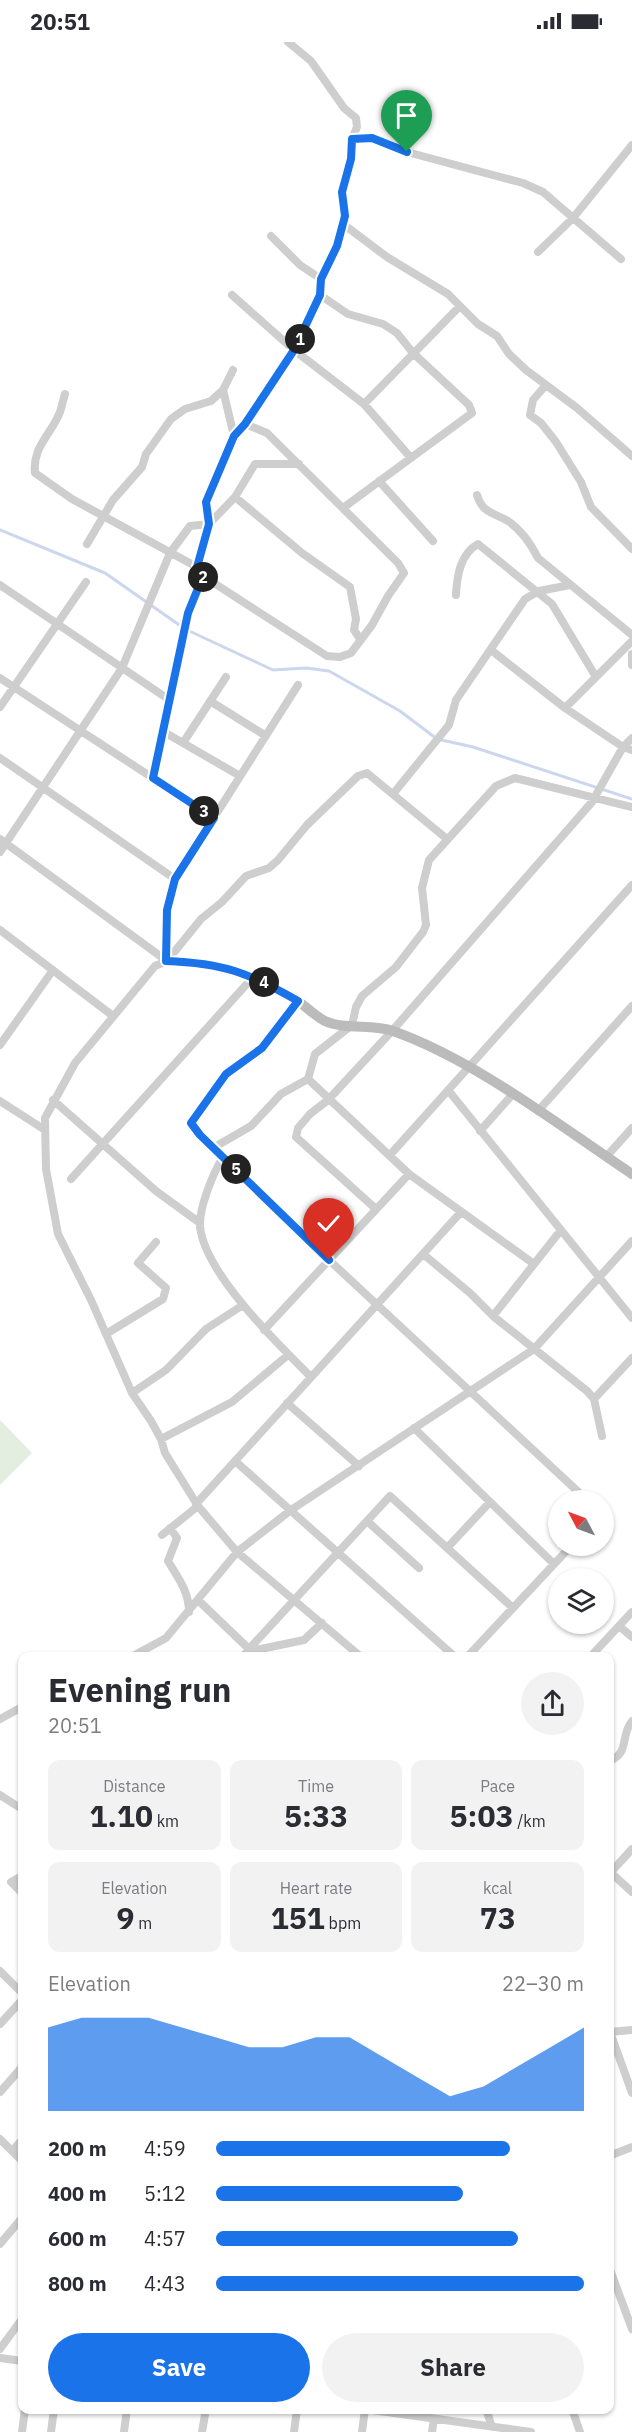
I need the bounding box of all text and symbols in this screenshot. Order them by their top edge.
text: 20:51 [30,7,90,36]
pin [381,90,432,152]
icon: arrive [390,99,423,132]
pin: 1 [285,324,315,354]
text: 1 [295,329,305,349]
pin: 2 [188,562,218,592]
text: 2 [198,567,208,587]
pin: 3 [189,796,219,826]
text: 3 [199,801,209,821]
pin: 4 [249,967,279,997]
text: 4 [259,972,269,992]
pin: 5 [221,1154,251,1184]
text: 5 [231,1159,241,1179]
pin [303,1198,354,1260]
icon: check [312,1207,345,1240]
north arrow [548,1490,614,1556]
map controls [548,1490,614,1634]
button: layers [548,1568,614,1634]
text: Evening run [48,1668,232,1711]
button: share [521,1672,584,1735]
text: 20:51 [48,1712,102,1739]
text: Distance [103,1776,166,1796]
text: Time [298,1776,334,1796]
text: Pace [480,1776,515,1796]
text: 1.10 [90,1796,153,1835]
text: 5:33 [284,1796,348,1835]
text: 5:03 [450,1796,513,1835]
text: km [153,1811,179,1831]
text: /km [513,1811,546,1831]
text: Elevation [101,1878,167,1898]
text: Heart rate [280,1878,352,1898]
text: kcal [483,1878,512,1898]
text: 9 [116,1898,134,1937]
text: 151 [271,1898,325,1937]
text: 73 [480,1898,516,1937]
text: m [134,1913,152,1933]
text: bpm [325,1913,361,1933]
text: Elevation [48,1970,131,1997]
text: 22–30 m [502,1970,584,1997]
text: 200 m [48,2135,107,2162]
text: 4:59 [144,2135,186,2162]
text: 400 m [48,2180,107,2207]
text: 5:12 [144,2180,186,2207]
text: 600 m [48,2225,107,2252]
text: 4:57 [144,2225,186,2252]
text: 800 m [48,2270,107,2297]
text: 4:43 [144,2270,186,2297]
button: Save [48,2333,310,2402]
button: Share [322,2333,584,2402]

